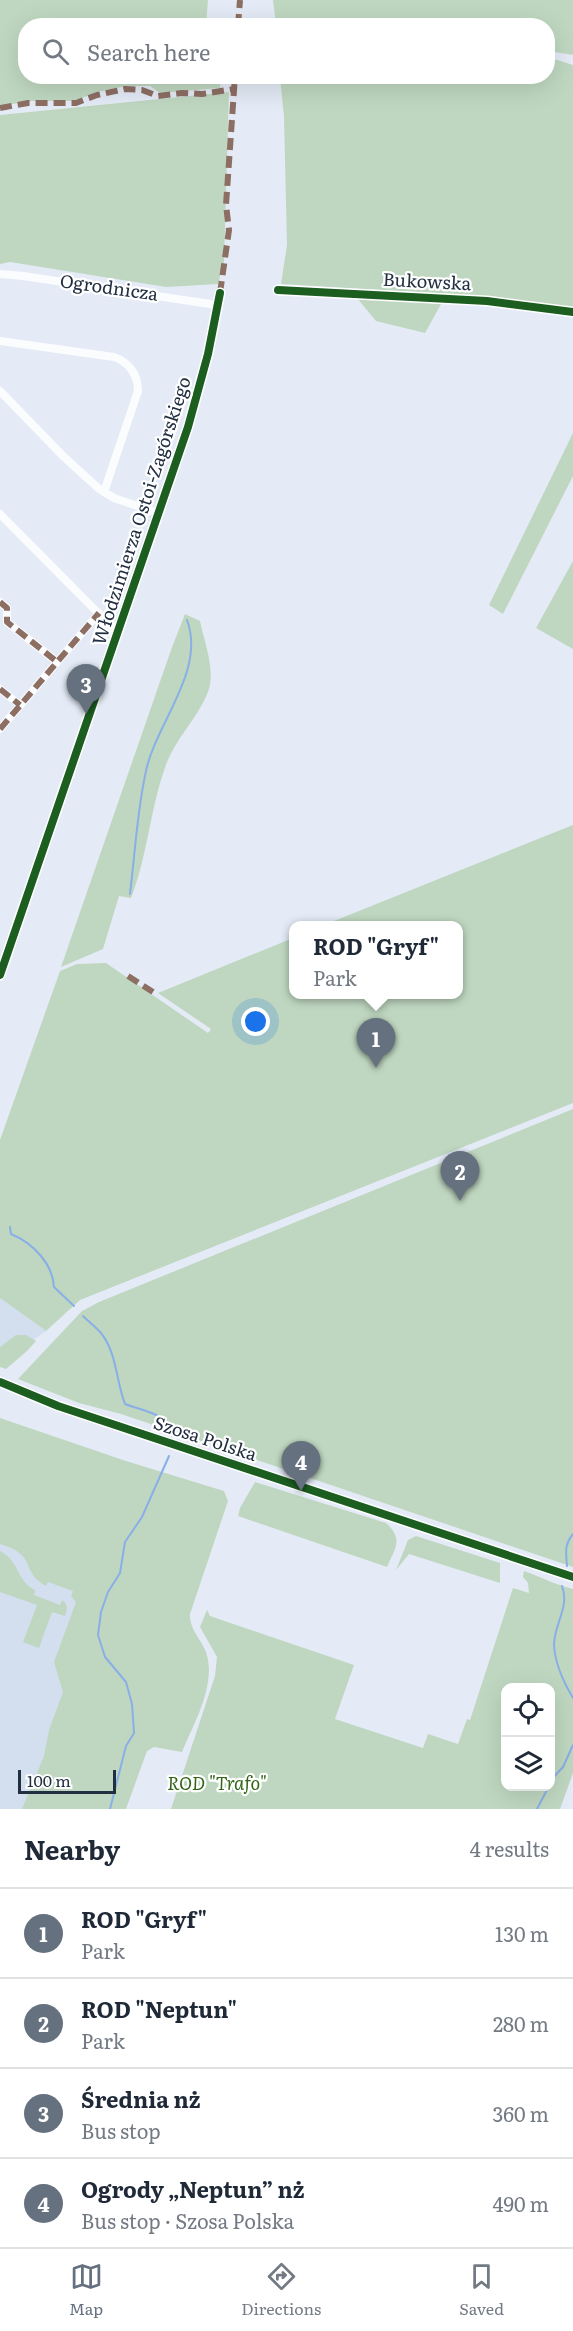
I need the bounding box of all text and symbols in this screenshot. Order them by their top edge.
search box [18,18,555,84]
icon: search [39,35,72,68]
text: Search here [87,35,210,68]
street label: Bukowska [382,265,472,296]
street label: Ogrodnicza [58,266,160,307]
street label: Włodzimierza Ostoi-Zagórskiego [84,373,197,648]
pin: 3 [66,664,106,714]
popup [289,921,463,999]
text: ROD "Gryf" [313,929,439,962]
text: Park [313,962,357,992]
your location [241,1007,270,1036]
pin: 1 [356,1018,395,1068]
pin: 2 [440,1152,480,1201]
street label: Szosa Polska [150,1408,261,1467]
pin: 4 [282,1442,320,1491]
map controls [501,1683,555,1791]
button: locate [501,1683,555,1737]
button: layers [501,1737,555,1791]
scale bar [18,1767,116,1794]
text: 100 m [27,1768,71,1792]
park label: ROD "Trafo" [167,1769,267,1796]
text: Nearby [24,1829,120,1868]
text: 4 results [470,1833,549,1863]
text: ROD "Gryf" [81,1902,207,1935]
text: 1 [39,1918,48,1948]
text: 130 m [495,1918,549,1948]
text: Park [81,1935,125,1965]
text: ROD "Neptun" [81,1992,237,2025]
text: 2 [38,2008,49,2038]
text: 280 m [493,2008,549,2038]
text: Park [81,2025,125,2055]
text: Średnia nż [81,2082,200,2115]
text: 3 [38,2098,49,2128]
text: 360 m [492,2098,549,2128]
text: Bus stop [81,2115,161,2145]
text: Ogrody „Neptun” nż [81,2172,305,2205]
text: 4 [37,2188,50,2218]
text: 490 m [493,2188,549,2218]
text: Bus stop · Szosa Polska [81,2205,294,2235]
tab: Map [69,2260,103,2320]
tab: Directions [241,2260,321,2320]
tab: Saved [459,2260,504,2320]

